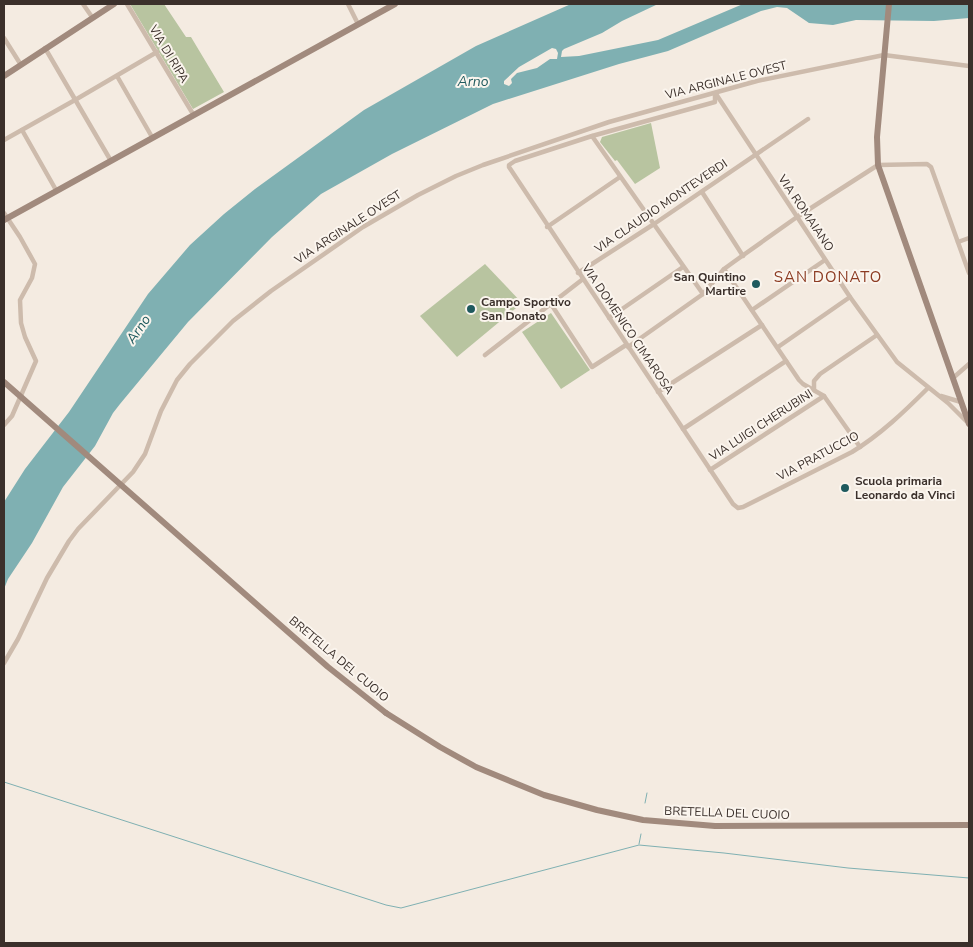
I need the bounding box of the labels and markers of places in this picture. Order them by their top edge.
place label: San Quintino Martire [674,269,746,299]
marker: San Quintino Martire [750,278,762,290]
place label: Campo Sportivo San Donato [481,294,571,324]
marker: Campo Sportivo San Donato [465,303,477,315]
place label: Scuola primaria Leonardo da Vinci [855,473,955,503]
marker: Scuola primaria Leonardo da Vinci [839,482,851,494]

